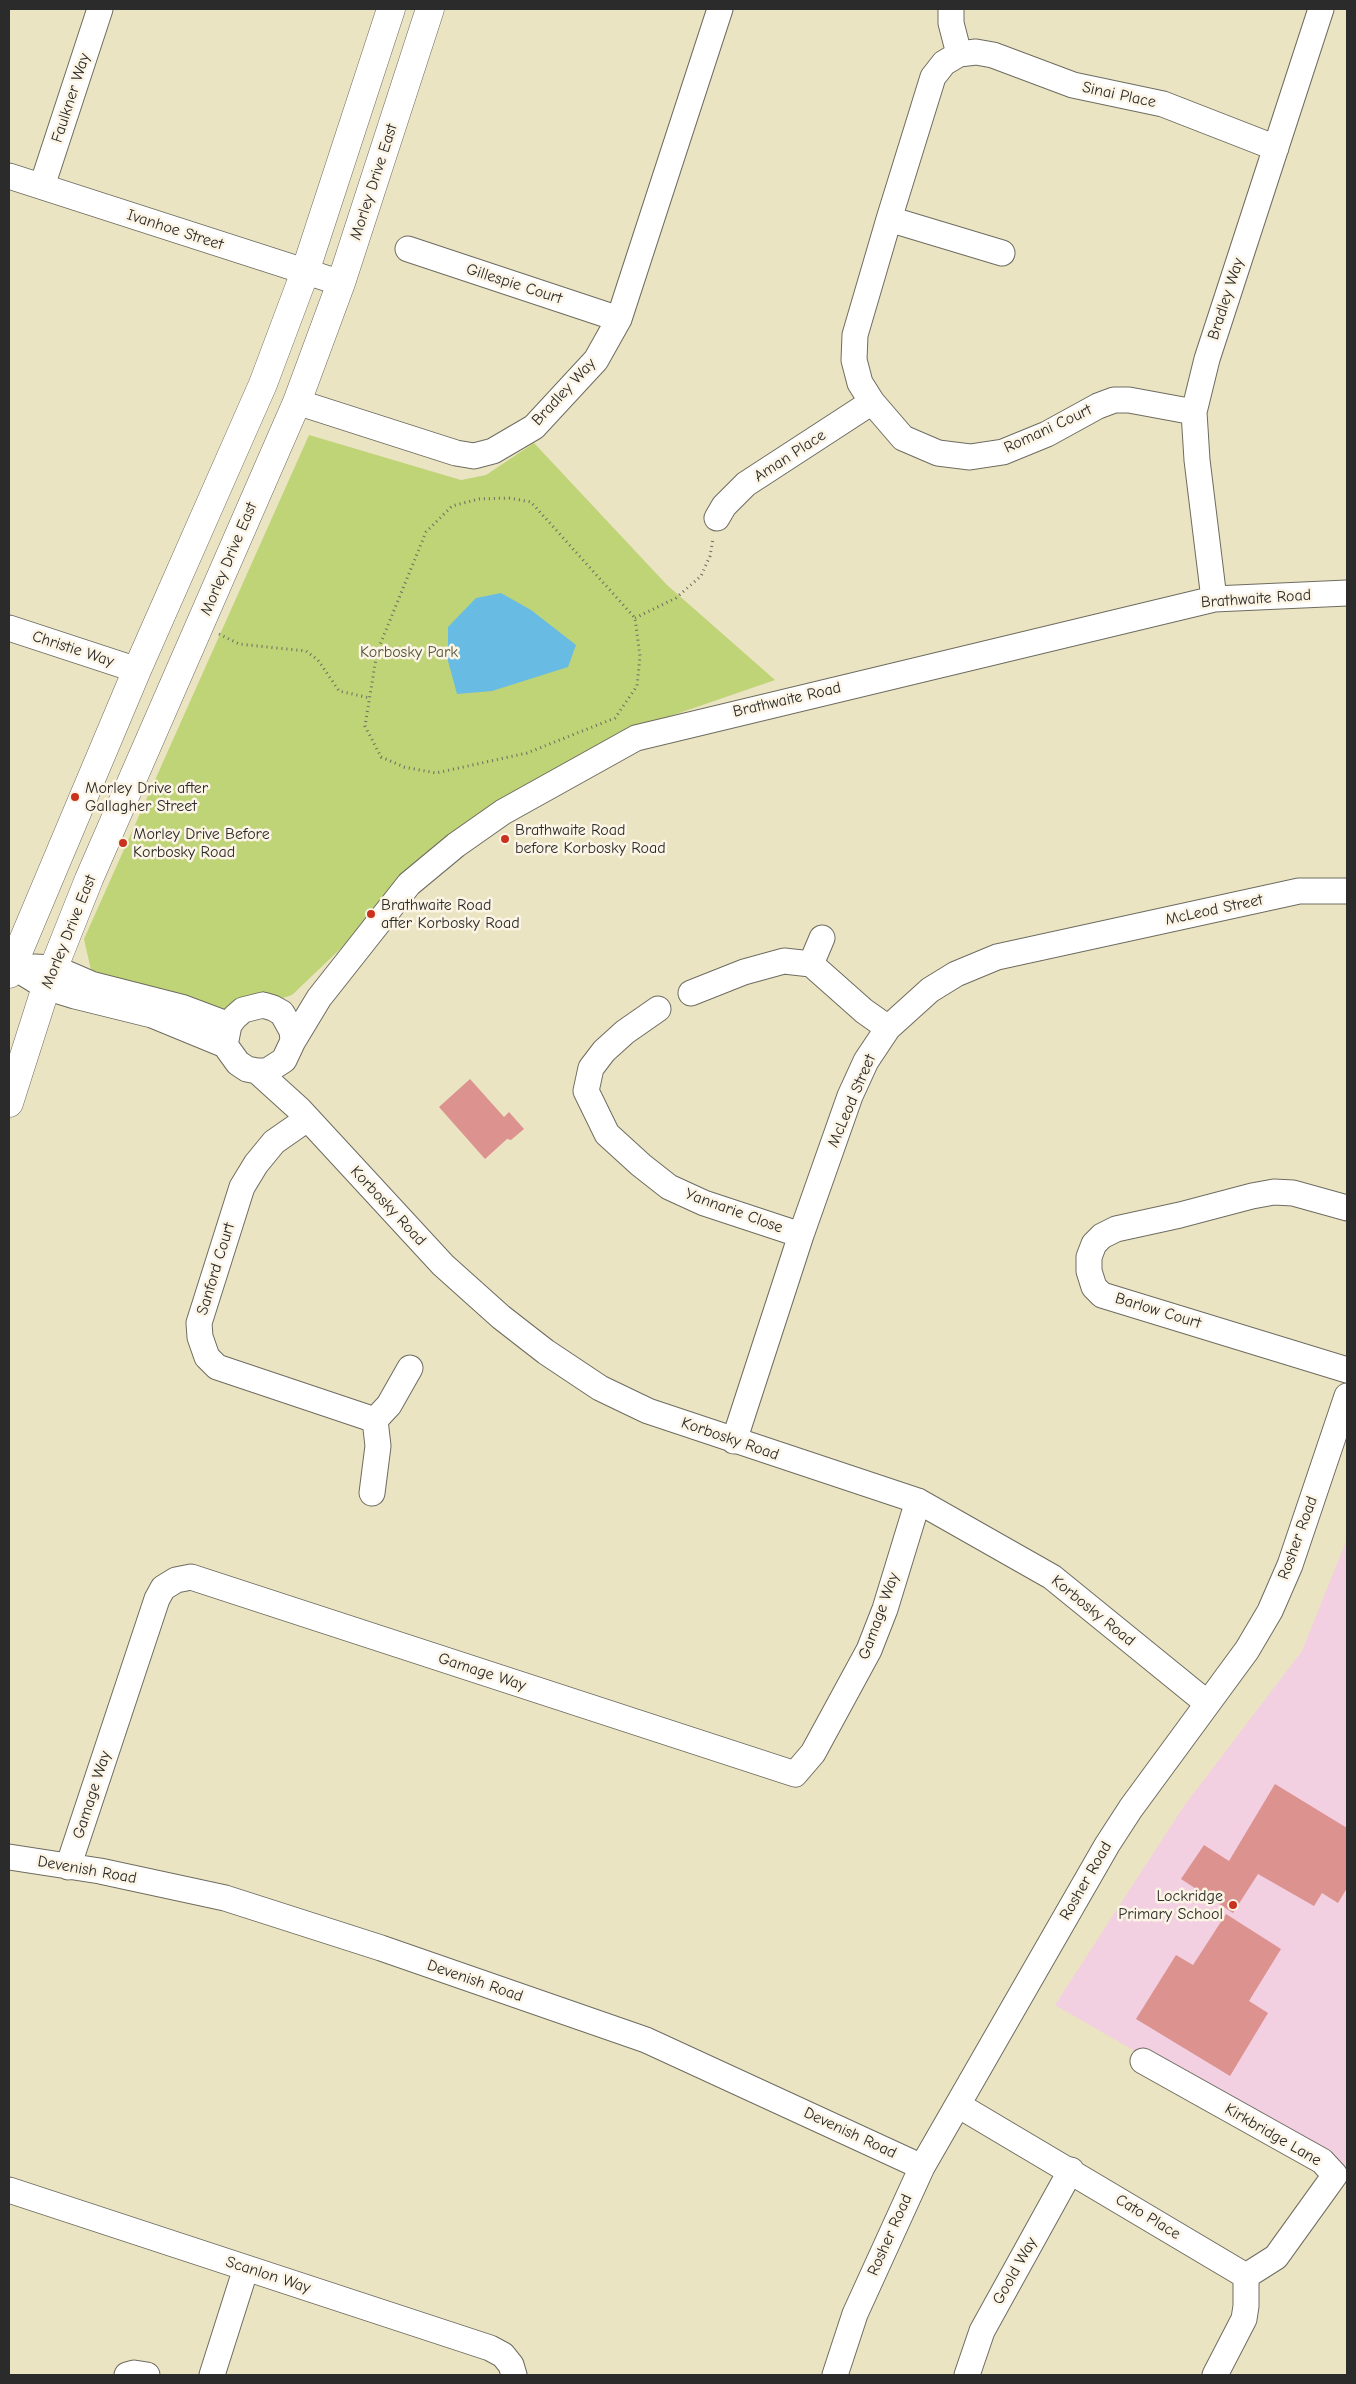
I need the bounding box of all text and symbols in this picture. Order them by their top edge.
street label: Faulkner Way [48,51,94,145]
street label: Sinai Place [1080,78,1158,112]
street label: Morley Drive East [346,121,402,243]
street label: Ivanhoe Street [124,205,226,255]
street label: Bradley Way [1204,256,1248,342]
street label: Gillespie Court [464,259,564,309]
street label: Bradley Way [528,354,600,430]
street label: Romani Court [1001,400,1095,458]
street label: Aman Place [751,426,829,486]
street label: Morley Drive East [196,499,262,619]
street label: Brathwaite Road [1200,586,1312,612]
street label: Christie Way [30,627,116,671]
park label: Korbosky Park [360,642,458,662]
street label: Brathwaite Road [731,678,843,722]
place label: Morley Drive after Gallagher Street [85,778,208,816]
marker: Morley Drive after Gallagher Street [69,791,81,803]
place label: Brathwaite Road before Korbosky Road [515,820,666,858]
place label: Morley Drive Before Korbosky Road [133,824,270,862]
marker: Brathwaite Road before Korbosky Road [499,833,511,845]
marker: Morley Drive Before Korbosky Road [117,837,129,849]
street label: Morley Drive East [37,872,101,992]
street label: McLeod Street [1163,890,1265,930]
place label: Brathwaite Road after Korbosky Road [381,895,520,933]
marker: Brathwaite Road after Korbosky Road [365,908,377,920]
street label: McLeod Street [824,1052,880,1150]
street label: Korbosky Road [346,1162,430,1250]
street label: Yannarie Close [683,1184,785,1238]
street label: Sanford Court [193,1220,239,1318]
street label: Barlow Court [1113,1289,1203,1333]
street label: Korbosky Road [679,1413,781,1465]
street label: Rosher Road [1274,1494,1322,1582]
street label: Gamage Way [854,1570,904,1662]
street label: Korbosky Road [1047,1571,1139,1651]
street label: Gamage Way [436,1649,528,1695]
street label: Gamage Way [69,1749,115,1841]
street label: Rosher Road [1056,1838,1116,1924]
street label: Devenish Road [36,1852,138,1888]
place label: Lockridge Primary School [1118,1886,1223,1924]
marker: Lockridge Primary School [1227,1899,1239,1911]
street label: Devenish Road [425,1956,525,2006]
street label: Kirkbridge Lane [1221,2100,1325,2170]
street label: Devenish Road [801,2103,899,2163]
street label: Cato Place [1112,2190,1184,2244]
street label: Rosher Road [863,2191,917,2279]
street label: Goold Way [989,2234,1041,2308]
street label: Scanlon Way [223,2252,313,2298]

